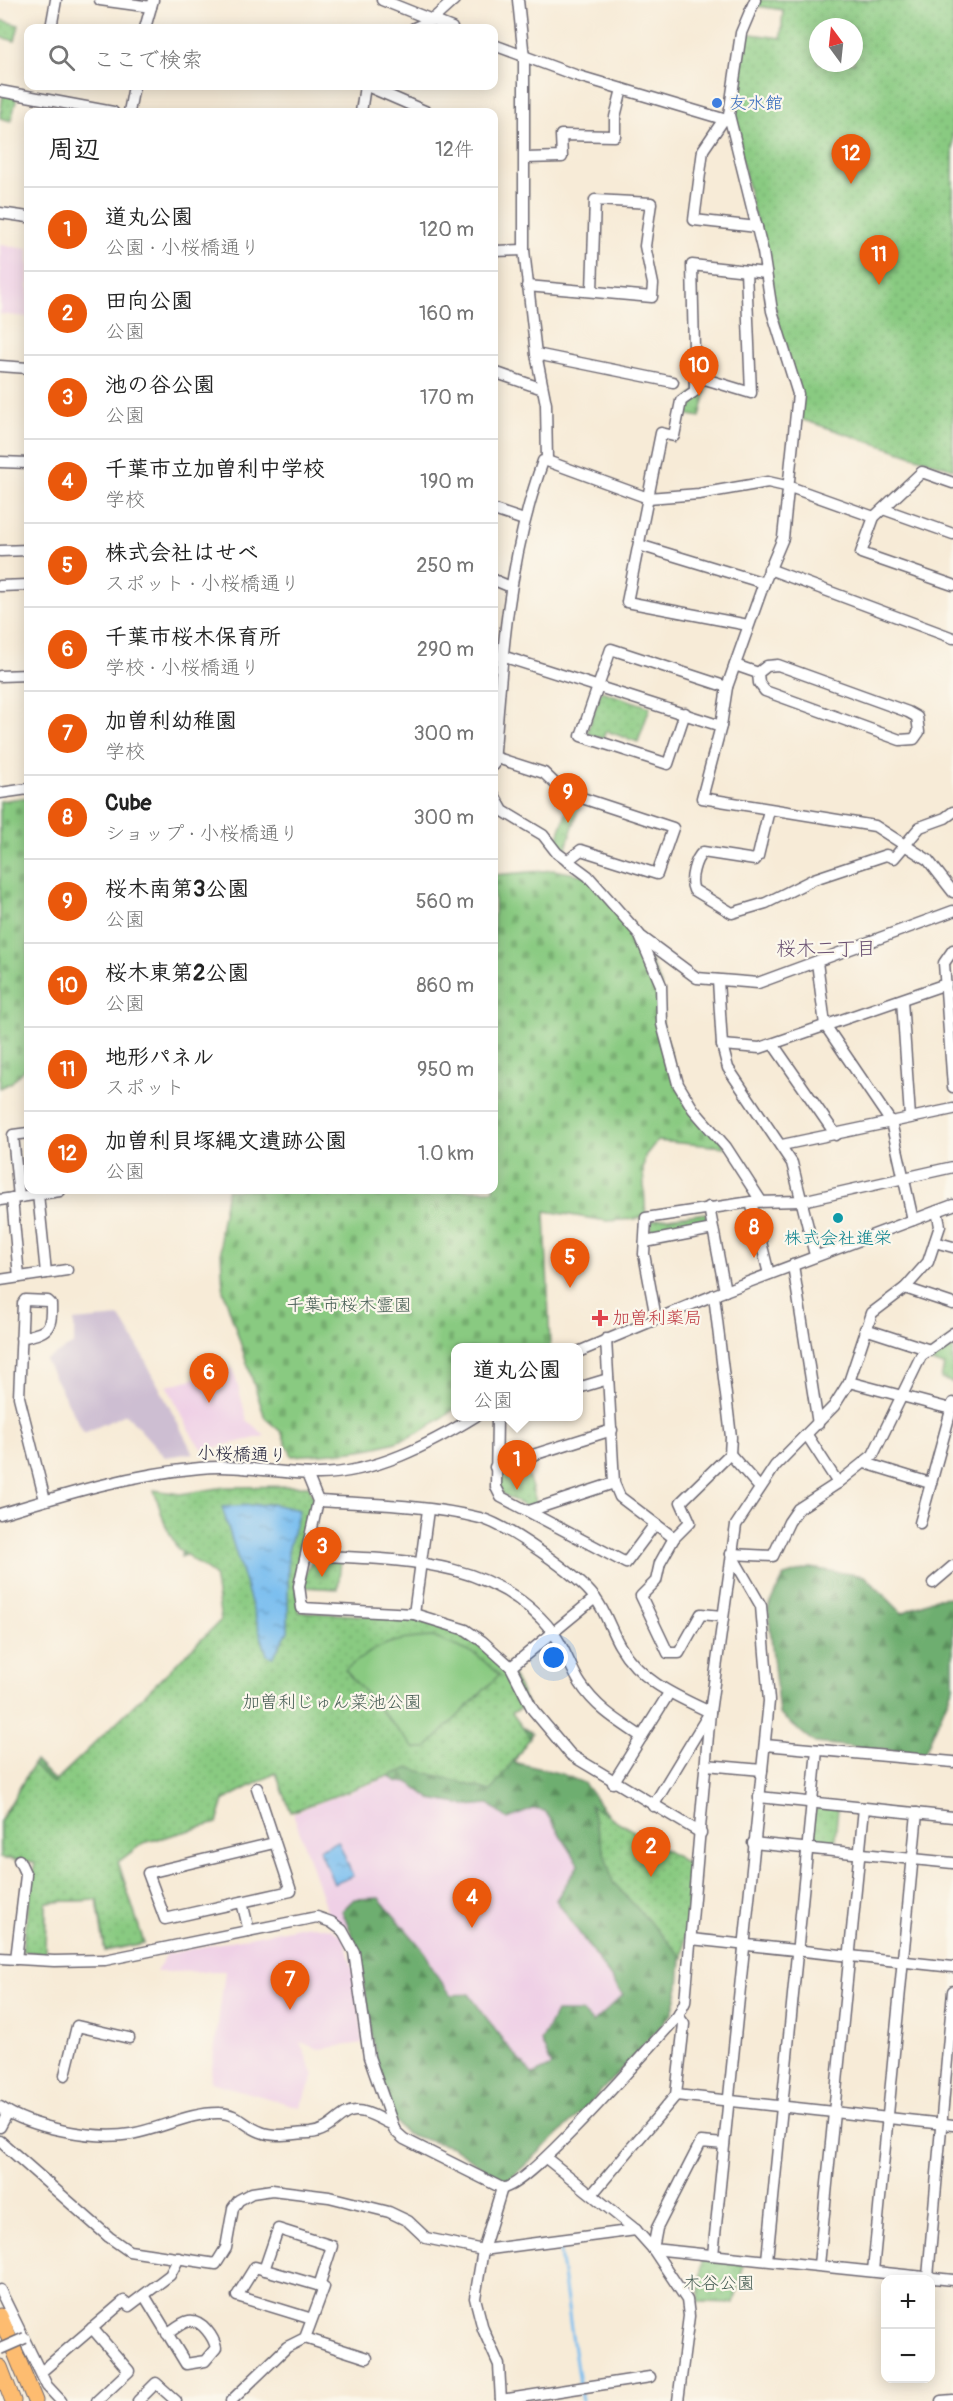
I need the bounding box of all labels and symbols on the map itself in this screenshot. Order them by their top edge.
north arrow [809,18,863,72]
place label: 友水館 [729,92,783,115]
marker: 友水館 [710,96,724,110]
pin: 12 [832,134,870,184]
pin: 11 [860,236,898,285]
pin: 10 [680,346,718,396]
pin: 9 [548,774,588,823]
district label: 桜木二丁目 [776,936,876,961]
pin: 8 [734,1208,774,1258]
marker: 株式会社進栄 [831,1211,845,1225]
place label: 株式会社進栄 [784,1227,892,1250]
pin: 5 [550,1238,590,1288]
park label: 千葉市桜木霊園 [286,1294,412,1317]
place label: 加曽利薬局 [612,1307,702,1330]
marker: 加曽利薬局 [593,1311,607,1325]
pin: 6 [190,1354,228,1403]
pin: 1 [498,1440,536,1490]
street label: 小桜橋通り [197,1441,287,1468]
pin: 3 [302,1528,342,1577]
your location [539,1643,568,1672]
park label: 加曽利じゅん菜池公園 [242,1691,422,1714]
pin: 2 [632,1828,670,1877]
pin: 4 [452,1878,492,1928]
pin: 7 [270,1960,310,2010]
park label: 木谷公園 [683,2272,755,2295]

